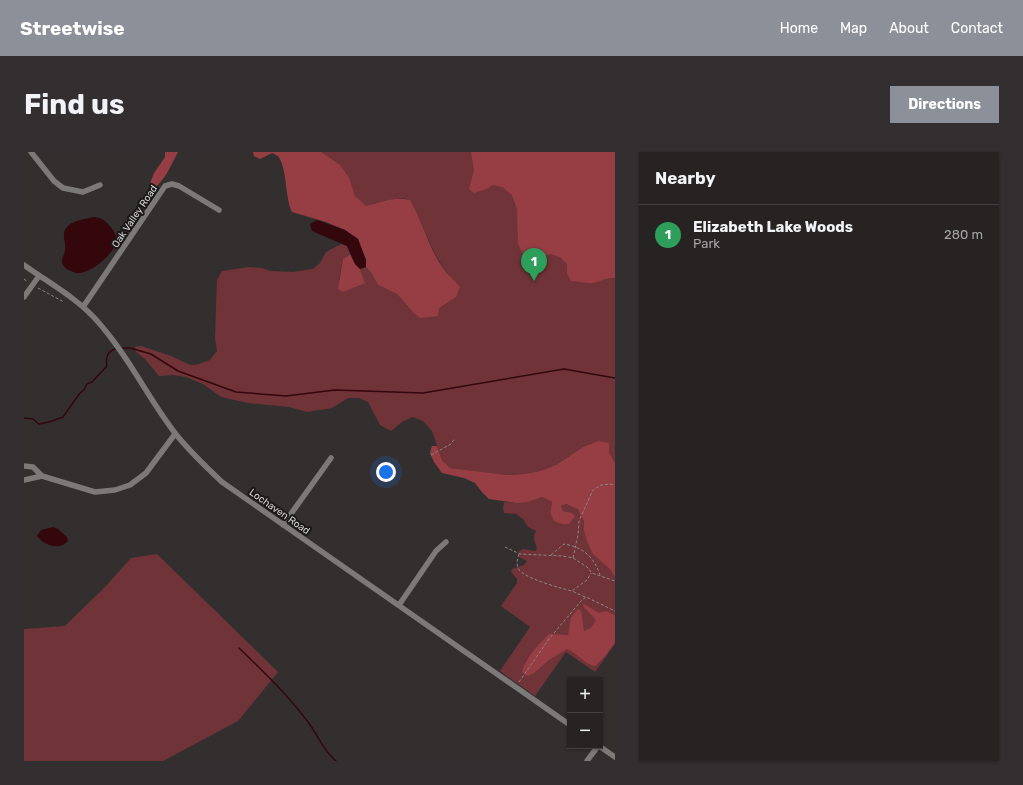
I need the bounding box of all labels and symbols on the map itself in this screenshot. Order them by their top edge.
street label: Oak Valley Road [110,183,160,250]
pin: 1 [521,248,547,281]
your location [376,462,396,482]
street label: Lochaven Road [247,486,312,537]

